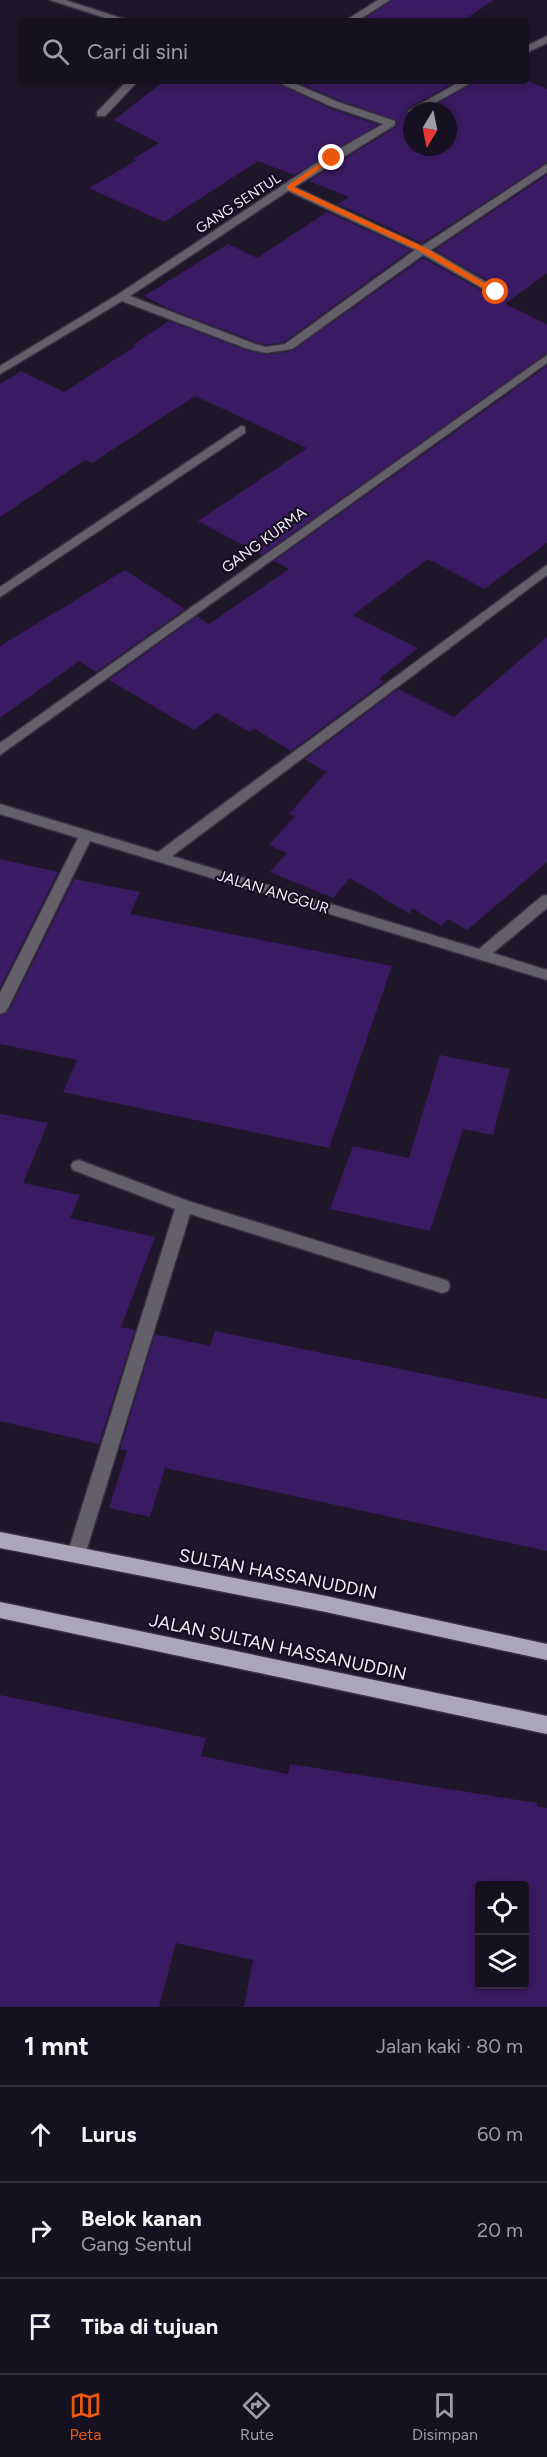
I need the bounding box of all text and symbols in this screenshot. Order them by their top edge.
search box [18,18,529,84]
icon: search [39,35,72,68]
text: Cari di sini [87,38,188,65]
north arrow [403,102,457,156]
route end [318,144,344,170]
street label: GANG SENTUL [193,169,284,237]
route start [482,278,508,304]
street label: GANG KURMA [218,503,310,577]
street label: JALAN ANGGUR [215,866,331,918]
street label: SULTAN HASSANUDDIN [177,1544,379,1604]
street label: JALAN SULTAN HASSANUDDIN [147,1609,409,1685]
map controls [475,1881,529,1989]
button: locate [475,1881,529,1935]
button: layers [475,1935,529,1989]
text: 1 mnt [24,2030,89,2062]
text: Jalan kaki · 80 m [376,2034,523,2058]
icon: ahead [24,2118,57,2151]
text: Lurus [81,2121,136,2148]
text: 60 m [477,2122,523,2146]
text: Belok kanan [81,2205,202,2232]
icon: right [24,2214,57,2247]
text: 20 m [477,2218,523,2242]
text: Gang Sentul [81,2232,192,2256]
icon: arrive [24,2310,57,2343]
text: Tiba di tujuan [81,2313,218,2340]
tab: Peta [69,2389,102,2444]
tab: Rute [240,2389,274,2444]
tab: Disimpan [412,2389,478,2444]

